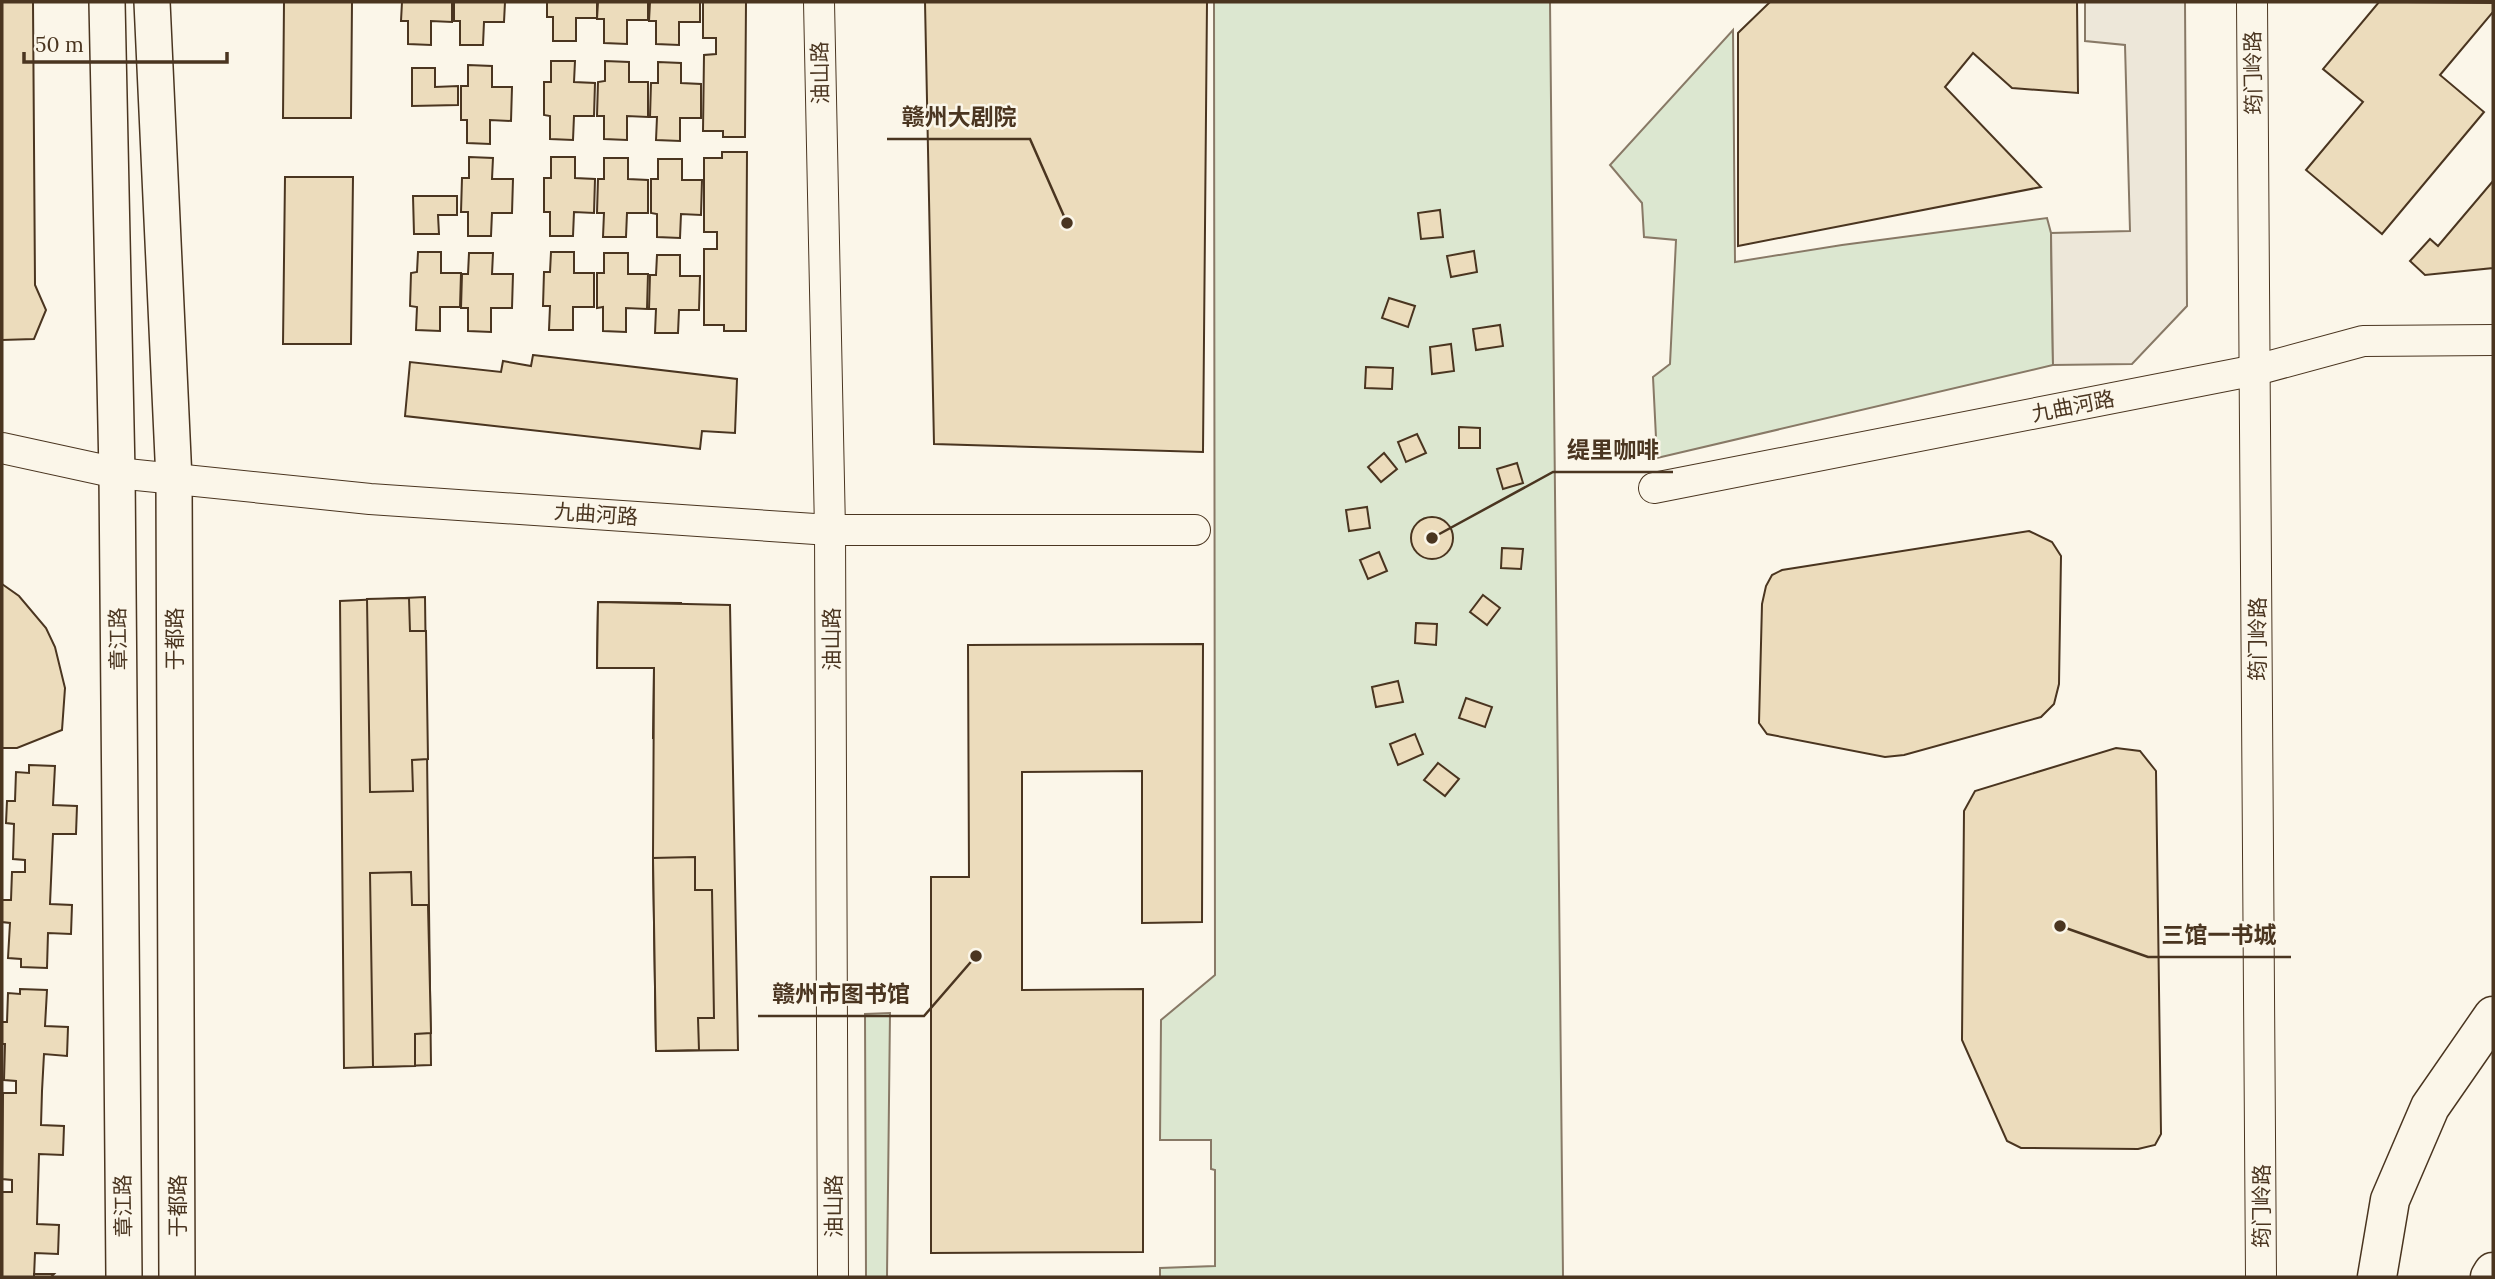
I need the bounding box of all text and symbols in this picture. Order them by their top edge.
scale bar [24,21,228,65]
text: 50 m [35,31,84,58]
street label: 筠门岭路 [2239,31,2267,115]
street label: 油山路 [806,41,834,105]
callout: 赣州大剧院 [887,95,1030,139]
text: 赣州大剧院 [902,102,1017,131]
street label: 九曲河路 [2029,385,2117,427]
callout: 缇里咖啡 [1553,428,1673,472]
text: 缇里咖啡 [1567,435,1659,464]
street label: 九曲河路 [553,498,639,530]
street label: 筠门岭路 [2244,597,2271,681]
street label: 章江路 [104,607,132,671]
street label: 于都路 [161,608,188,671]
street label: 油山路 [818,608,845,671]
callout: 三馆一书城 [2148,913,2291,957]
text: 三馆一书城 [2162,920,2277,949]
callout: 赣州市图书馆 [758,972,924,1016]
text: 赣州市图书馆 [772,979,910,1008]
street label: 筠门岭路 [2248,1164,2275,1248]
street label: 章江路 [109,1174,137,1238]
street label: 于都路 [164,1175,191,1238]
street label: 油山路 [820,1175,847,1238]

